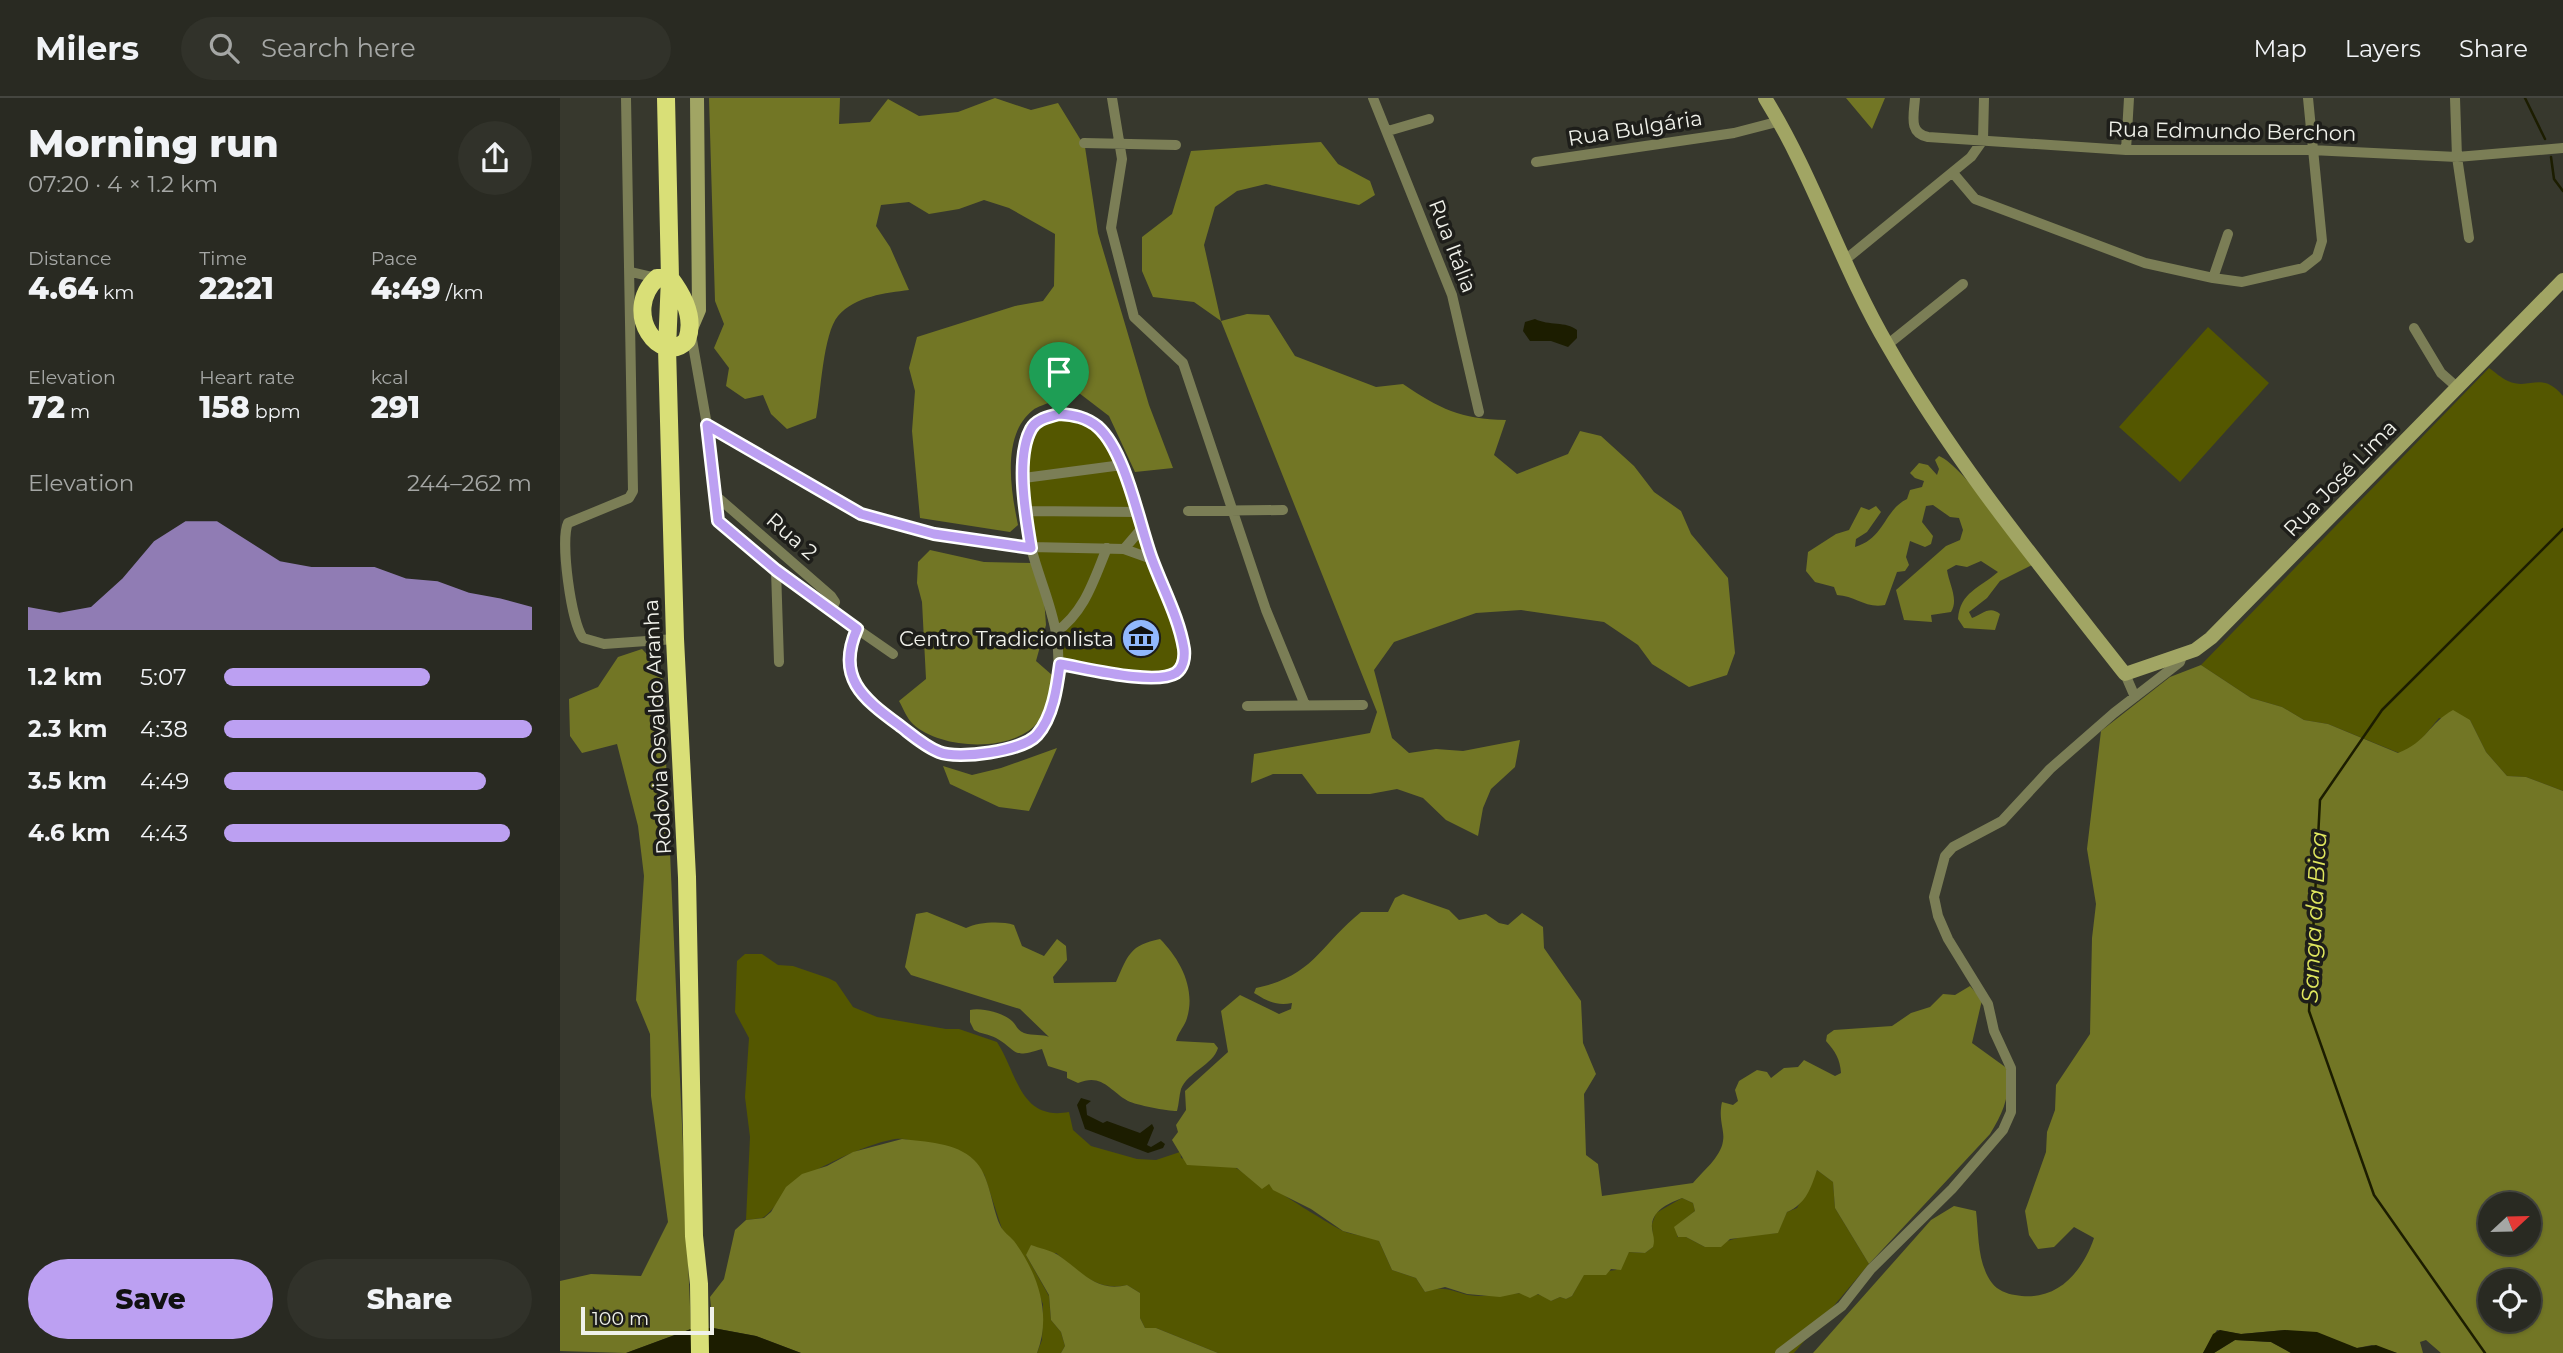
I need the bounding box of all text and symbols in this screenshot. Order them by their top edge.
search box [181,17,671,80]
text: Milers [35,28,139,68]
icon: search [205,29,243,67]
text: Search here [261,32,416,64]
text: Map [2253,34,2307,63]
text: Layers [2345,34,2421,63]
text: Share [2459,34,2528,63]
street label: Rua Bulgária [1566,105,1704,151]
street label: Rua Edmundo Berchon [2107,116,2357,146]
text: Morning run [28,120,279,167]
button: share [458,121,532,195]
text: 07:20 · 4 × 1.2 km [28,170,218,198]
street label: Rua Itália [1424,196,1482,296]
text: Distance [28,247,111,270]
text: Time [199,247,247,270]
text: Pace [371,247,417,270]
text: 4.64 [28,270,98,307]
text: 22:21 [199,270,274,307]
text: 4:49 [371,270,441,307]
text: km [98,281,135,304]
text: /km [441,281,484,304]
pin [1029,342,1089,414]
icon: arrive [1040,353,1078,391]
text: Elevation [28,366,116,389]
text: Heart rate [199,366,295,389]
text: kcal [371,366,409,389]
text: 72 [28,389,65,426]
text: 158 [199,389,250,426]
text: 291 [371,389,420,426]
text: m [65,400,90,423]
text: bpm [250,400,301,423]
street label: Rua José Lima [2278,415,2402,541]
text: Elevation [28,469,134,497]
text: 244–262 m [407,469,532,497]
street label: Rua 2 [761,507,823,565]
street label: Rodovia Osvaldo Aranha [638,599,676,855]
museum icon: Centro Tradicionlista [1120,617,1162,659]
place label: Centro Tradicionlista [899,626,1114,651]
text: 1.2 km [28,663,102,691]
text: 5:07 [140,663,187,691]
text: 2.3 km [28,715,107,743]
text: 4:38 [140,715,188,743]
text: 3.5 km [28,767,107,795]
text: 4:49 [140,767,189,795]
text: 4.6 km [28,819,110,847]
text: 4:43 [140,819,188,847]
water label: Sanga da Bica [2296,831,2332,1003]
north arrow [2478,1192,2541,1255]
map controls [2478,1192,2541,1332]
button: Save [28,1259,273,1339]
button: Share [287,1259,532,1339]
button: locate [2478,1269,2541,1332]
scale bar [581,1304,714,1336]
text: 100 m [592,1307,649,1330]

